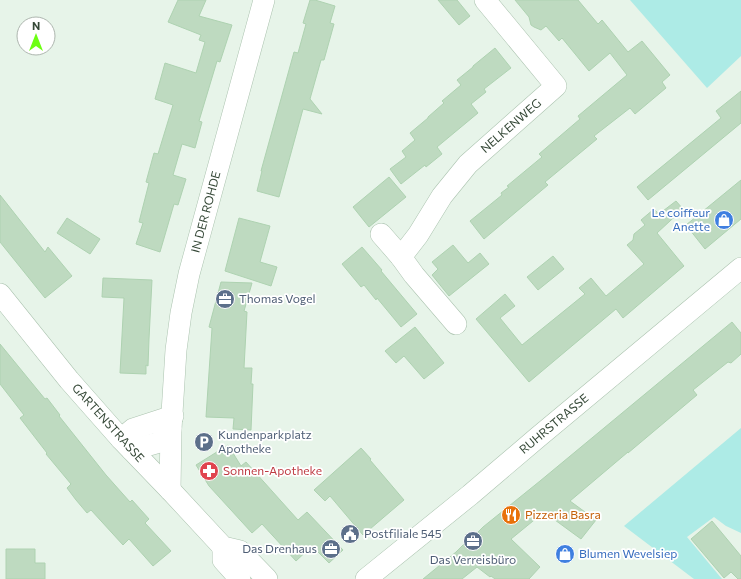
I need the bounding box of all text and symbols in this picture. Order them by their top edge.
north arrow [16,16,56,56]
text: N [32,19,40,32]
street label: NELKENWEG [477,95,543,155]
street label: IN DER ROHDE [187,170,223,254]
place label: Le coiffeur Anette [652,205,710,233]
shop icon: Le coiffeur Anette [713,209,735,231]
office icon: Thomas Vogel [214,288,236,310]
place label: Thomas Vogel [239,291,316,305]
street label: GARTENSTRASSE [70,380,148,464]
street label: RUHRSTRASSE [516,390,591,456]
place label: Kundenparkplatz Apotheke [218,427,312,455]
parking icon: Kundenparkplatz Apotheke [193,431,215,453]
pharmacy icon: Sonnen-Apotheke [198,460,220,482]
place label: Sonnen-Apotheke [223,463,322,477]
restaurant icon: Pizzeria Basra [500,504,522,526]
place label: Pizzeria Basra [525,507,601,521]
public building icon: Postfiliale 545 [339,523,361,545]
place label: Postfiliale 545 [364,526,442,540]
office icon: Das Verreisbüro [462,530,484,552]
office icon: Das Drenhaus [320,538,342,560]
place label: Das Drenhaus [242,541,317,555]
shop icon: Blumen Wevelsiep [554,543,576,565]
place label: Blumen Wevelsiep [579,546,677,560]
place label: Das Verreisbüro [430,552,516,566]

